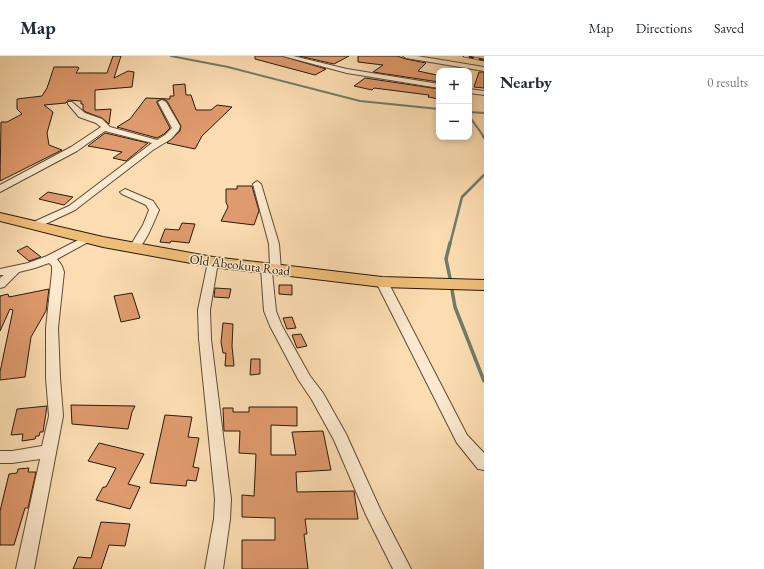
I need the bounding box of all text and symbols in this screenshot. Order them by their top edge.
text: Map [20,15,56,40]
text: Map [588,19,614,37]
text: Directions [636,19,692,37]
text: Saved [714,19,744,37]
map controls [436,68,472,140]
button: + [436,68,472,104]
text: Nearby [500,71,552,93]
text: 0 results [707,74,748,91]
button: − [436,104,472,140]
street label: Old Abeokuta Road [189,250,292,280]

